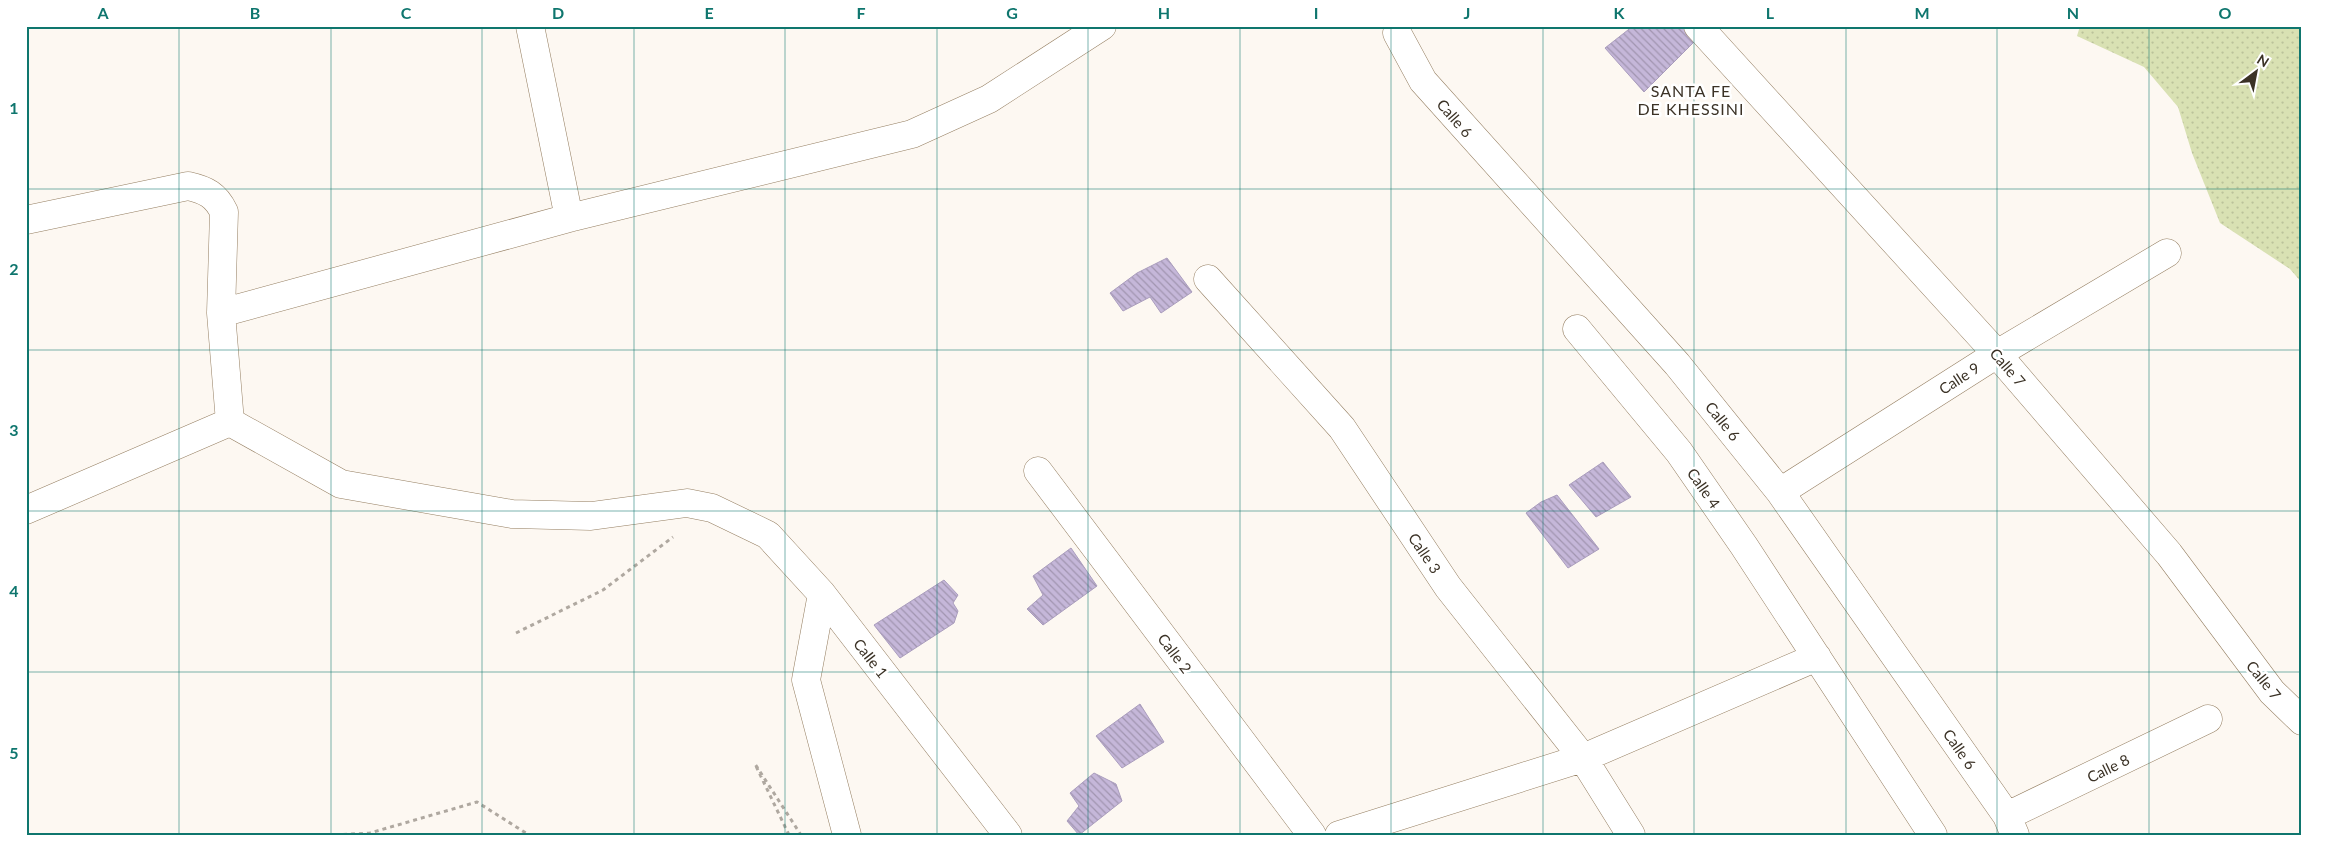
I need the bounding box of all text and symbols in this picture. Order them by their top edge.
text: A [96,3,109,22]
text: B [250,3,260,22]
text: C [401,3,412,22]
text: D [552,3,564,22]
text: E [704,3,714,22]
text: F [856,3,866,22]
text: G [1006,3,1018,22]
text: H [1158,3,1170,22]
text: I [1314,3,1318,22]
text: J [1464,3,1470,22]
text: K [1614,3,1626,22]
text: L [1766,3,1775,22]
text: M [1914,3,1930,22]
text: N [2067,3,2079,22]
text: O [2219,3,2232,22]
north arrow [2230,48,2280,98]
text: N [2254,50,2272,71]
district label: SANTA FE DE KHESSINI [1637,81,1745,118]
street label: Calle 6 [1433,95,1477,141]
text: 1 [9,98,19,117]
text: 2 [9,259,19,278]
street label: Calle 7 [1986,344,2030,390]
street label: Calle 9 [1935,358,1983,398]
street label: Calle 6 [1702,398,1744,444]
text: 3 [9,420,19,439]
street label: Calle 4 [1684,464,1724,512]
street label: Calle 3 [1405,529,1445,577]
text: 4 [9,581,19,600]
street label: Calle 2 [1154,630,1196,676]
street label: Calle 1 [850,635,892,681]
street label: Calle 7 [2243,657,2285,703]
street label: Calle 6 [1940,725,1980,773]
text: 5 [9,743,19,762]
street label: Calle 8 [2084,750,2132,786]

